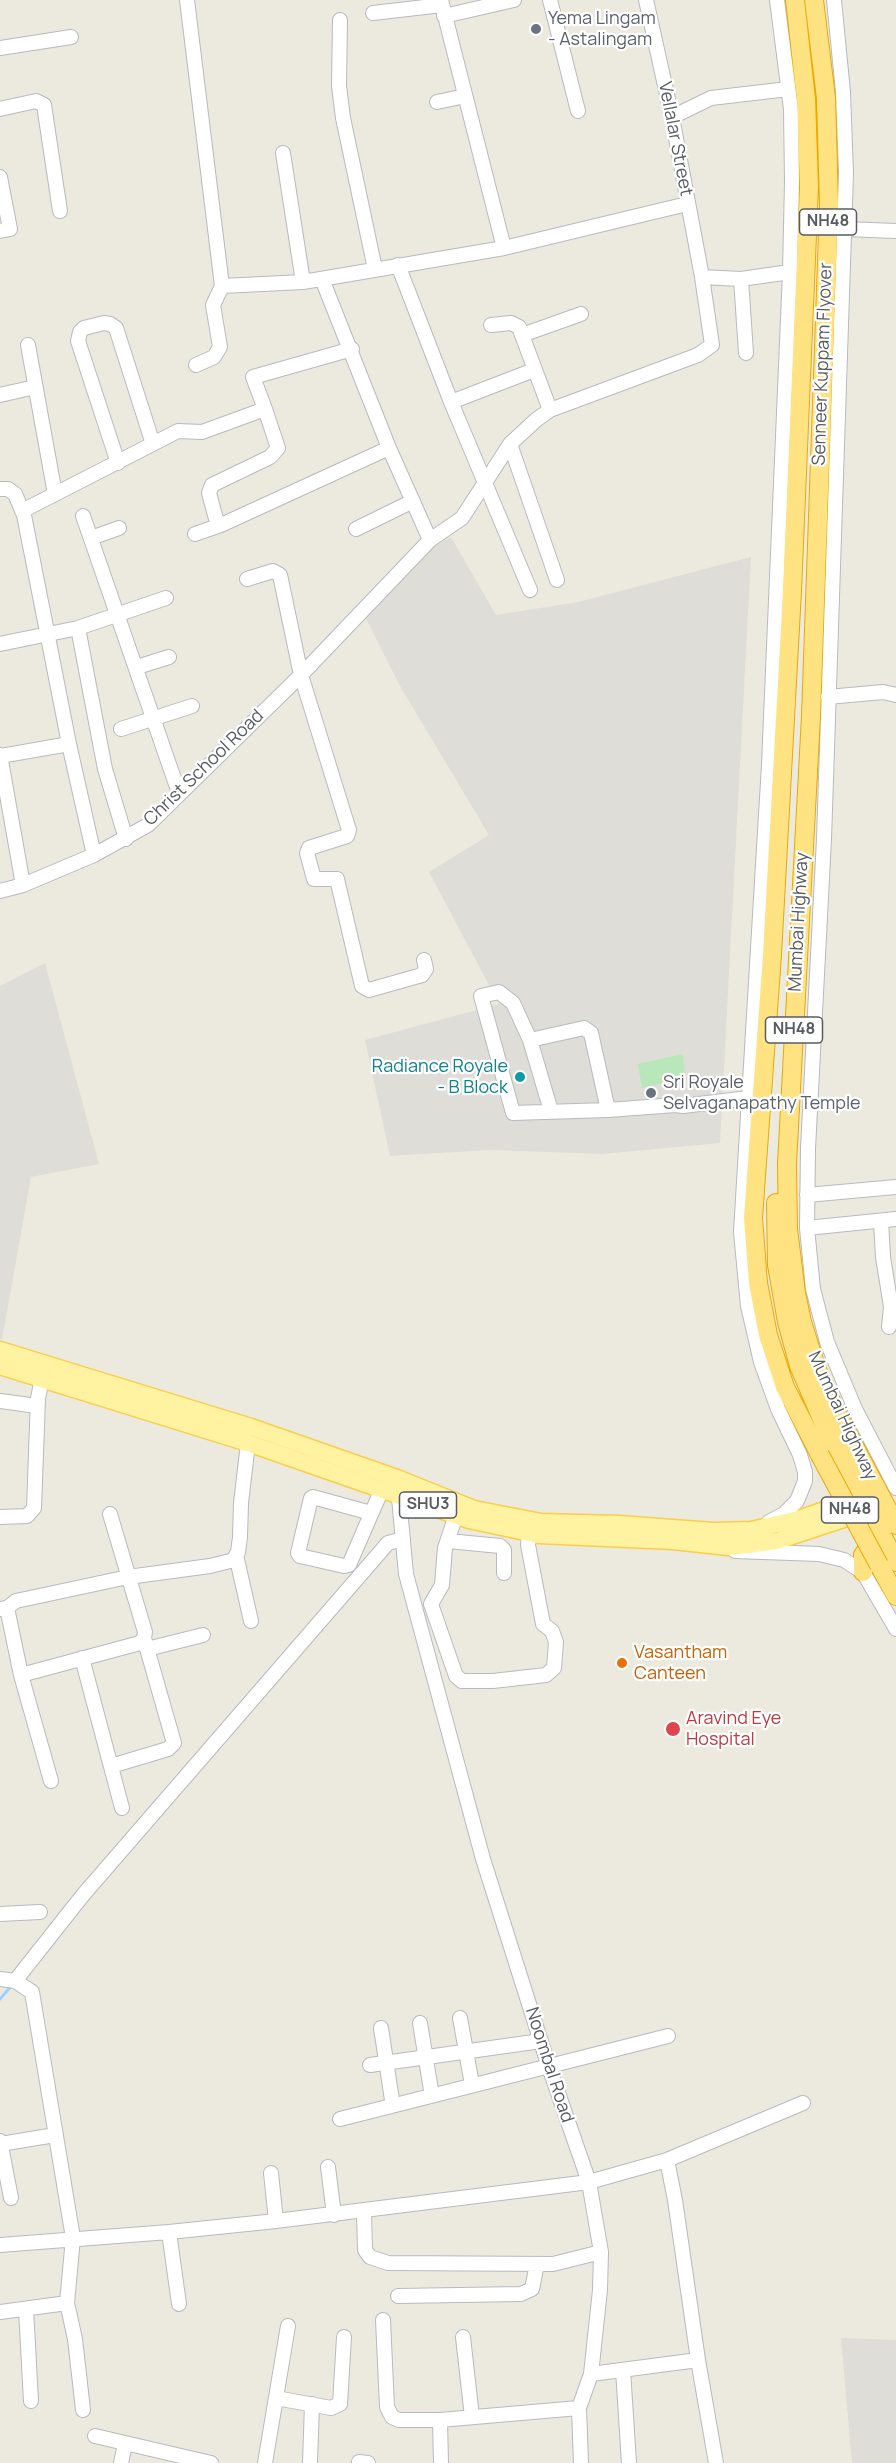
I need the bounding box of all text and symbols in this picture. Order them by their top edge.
place label: Yema Lingam - Astalingam [548,8,656,50]
marker: Yema Lingam - Astalingam [529,22,543,36]
street label: Vellalar Street [653,80,697,198]
road number: NH48 [800,209,856,235]
street label: Senneer Kuppam Flyover [809,262,837,466]
street label: Christ School Road [140,705,268,831]
street label: Mumbai Highway [785,852,813,992]
road number: NH48 [766,1017,822,1043]
place label: Radiance Royale - B Block [372,1056,508,1098]
marker: Radiance Royale - B Block [513,1070,527,1084]
place label: Sri Royale Selvaganapathy Temple [663,1072,861,1114]
marker: Sri Royale Selvaganapathy Temple [644,1086,658,1100]
street label: Mumbai Highway [803,1348,881,1484]
road number: SHU3 [400,1492,456,1518]
road number: NH48 [822,1497,878,1523]
place label: Vasantham Canteen [634,1642,727,1684]
marker: Vasantham Canteen [615,1656,629,1670]
place label: Aravind Eye Hospital [686,1708,781,1750]
marker: Aravind Eye Hospital [664,1720,682,1738]
street label: Noombal Road [520,2005,578,2125]

